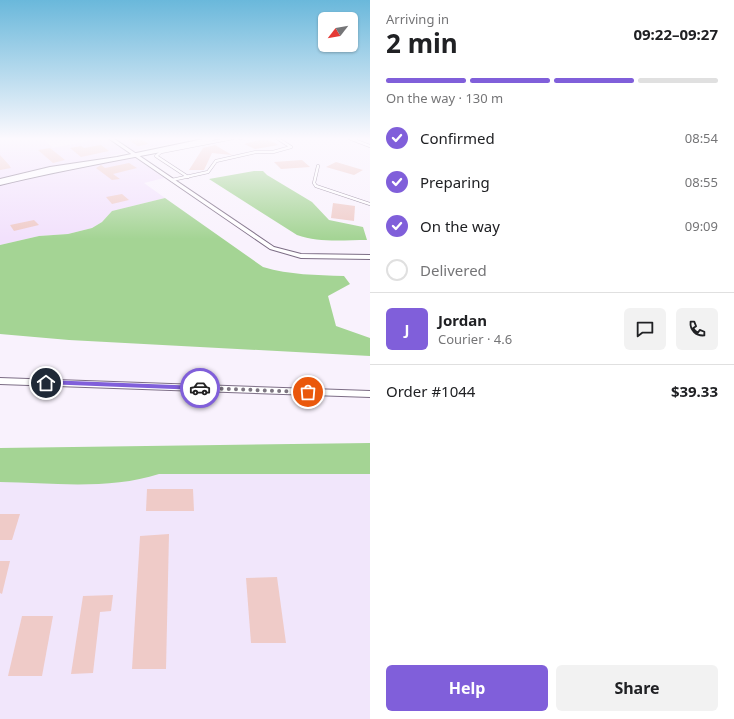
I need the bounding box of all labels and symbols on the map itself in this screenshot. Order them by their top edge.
north arrow [318,12,358,52]
pin [29,366,63,400]
courier [180,368,220,408]
pin [291,375,325,409]

